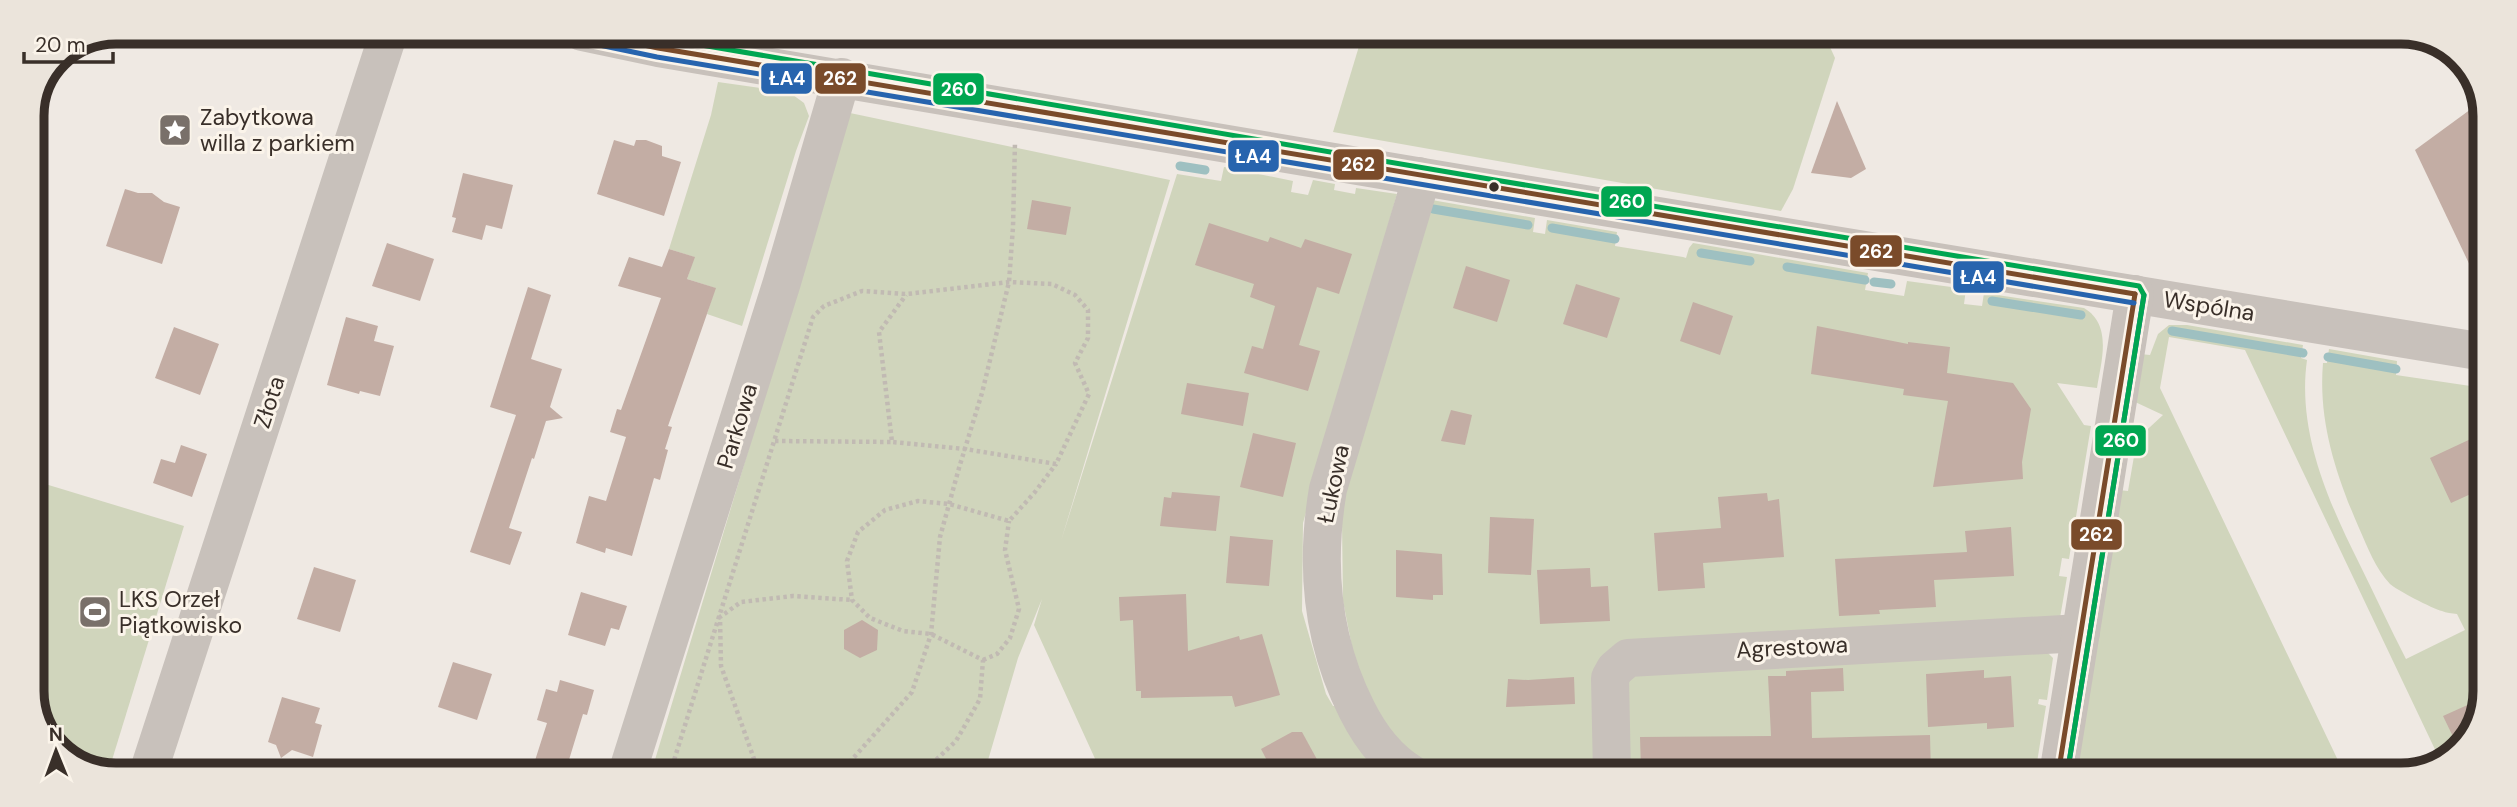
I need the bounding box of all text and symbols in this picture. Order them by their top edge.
scale bar [24,21,114,65]
text: 20 m [35,31,86,59]
line badge: ŁA4 [760,62,813,95]
line badge: 262 [814,62,867,95]
text: ŁA4 [769,66,805,91]
text: 262 [823,66,857,91]
line badge: 260 [932,72,985,106]
text: 260 [941,77,977,102]
place label: Zabytkowa willa z parkiem [200,102,355,158]
place icon: Zabytkowa willa z parkiem [156,111,194,149]
line badge: ŁA4 [1227,139,1280,173]
text: ŁA4 [1235,144,1271,169]
line badge: 262 [1332,148,1385,181]
text: 262 [1341,152,1375,177]
unlabelled marker [1487,180,1501,194]
line badge: 260 [1600,185,1653,218]
text: 260 [1609,189,1645,214]
line badge: 262 [1849,234,1903,268]
text: 262 [1859,239,1893,264]
line badge: ŁA4 [1952,260,2005,294]
text: ŁA4 [1960,265,1996,290]
street label: Wspólna [2161,284,2257,328]
street label: Złota [247,372,291,432]
street label: Parkowa [710,380,764,472]
line badge: 260 [2094,424,2147,457]
text: 260 [2103,428,2139,453]
street label: Łukowa [1310,442,1356,526]
line badge: 262 [2070,518,2123,551]
text: 262 [2079,522,2113,547]
place label: LKS Orzeł Piątkowisko [119,584,242,640]
sports icon: LKS Orzeł Piątkowisko [76,593,114,631]
street label: Agrestowa [1735,629,1849,665]
north arrow [21,716,91,786]
text: N [49,722,63,747]

